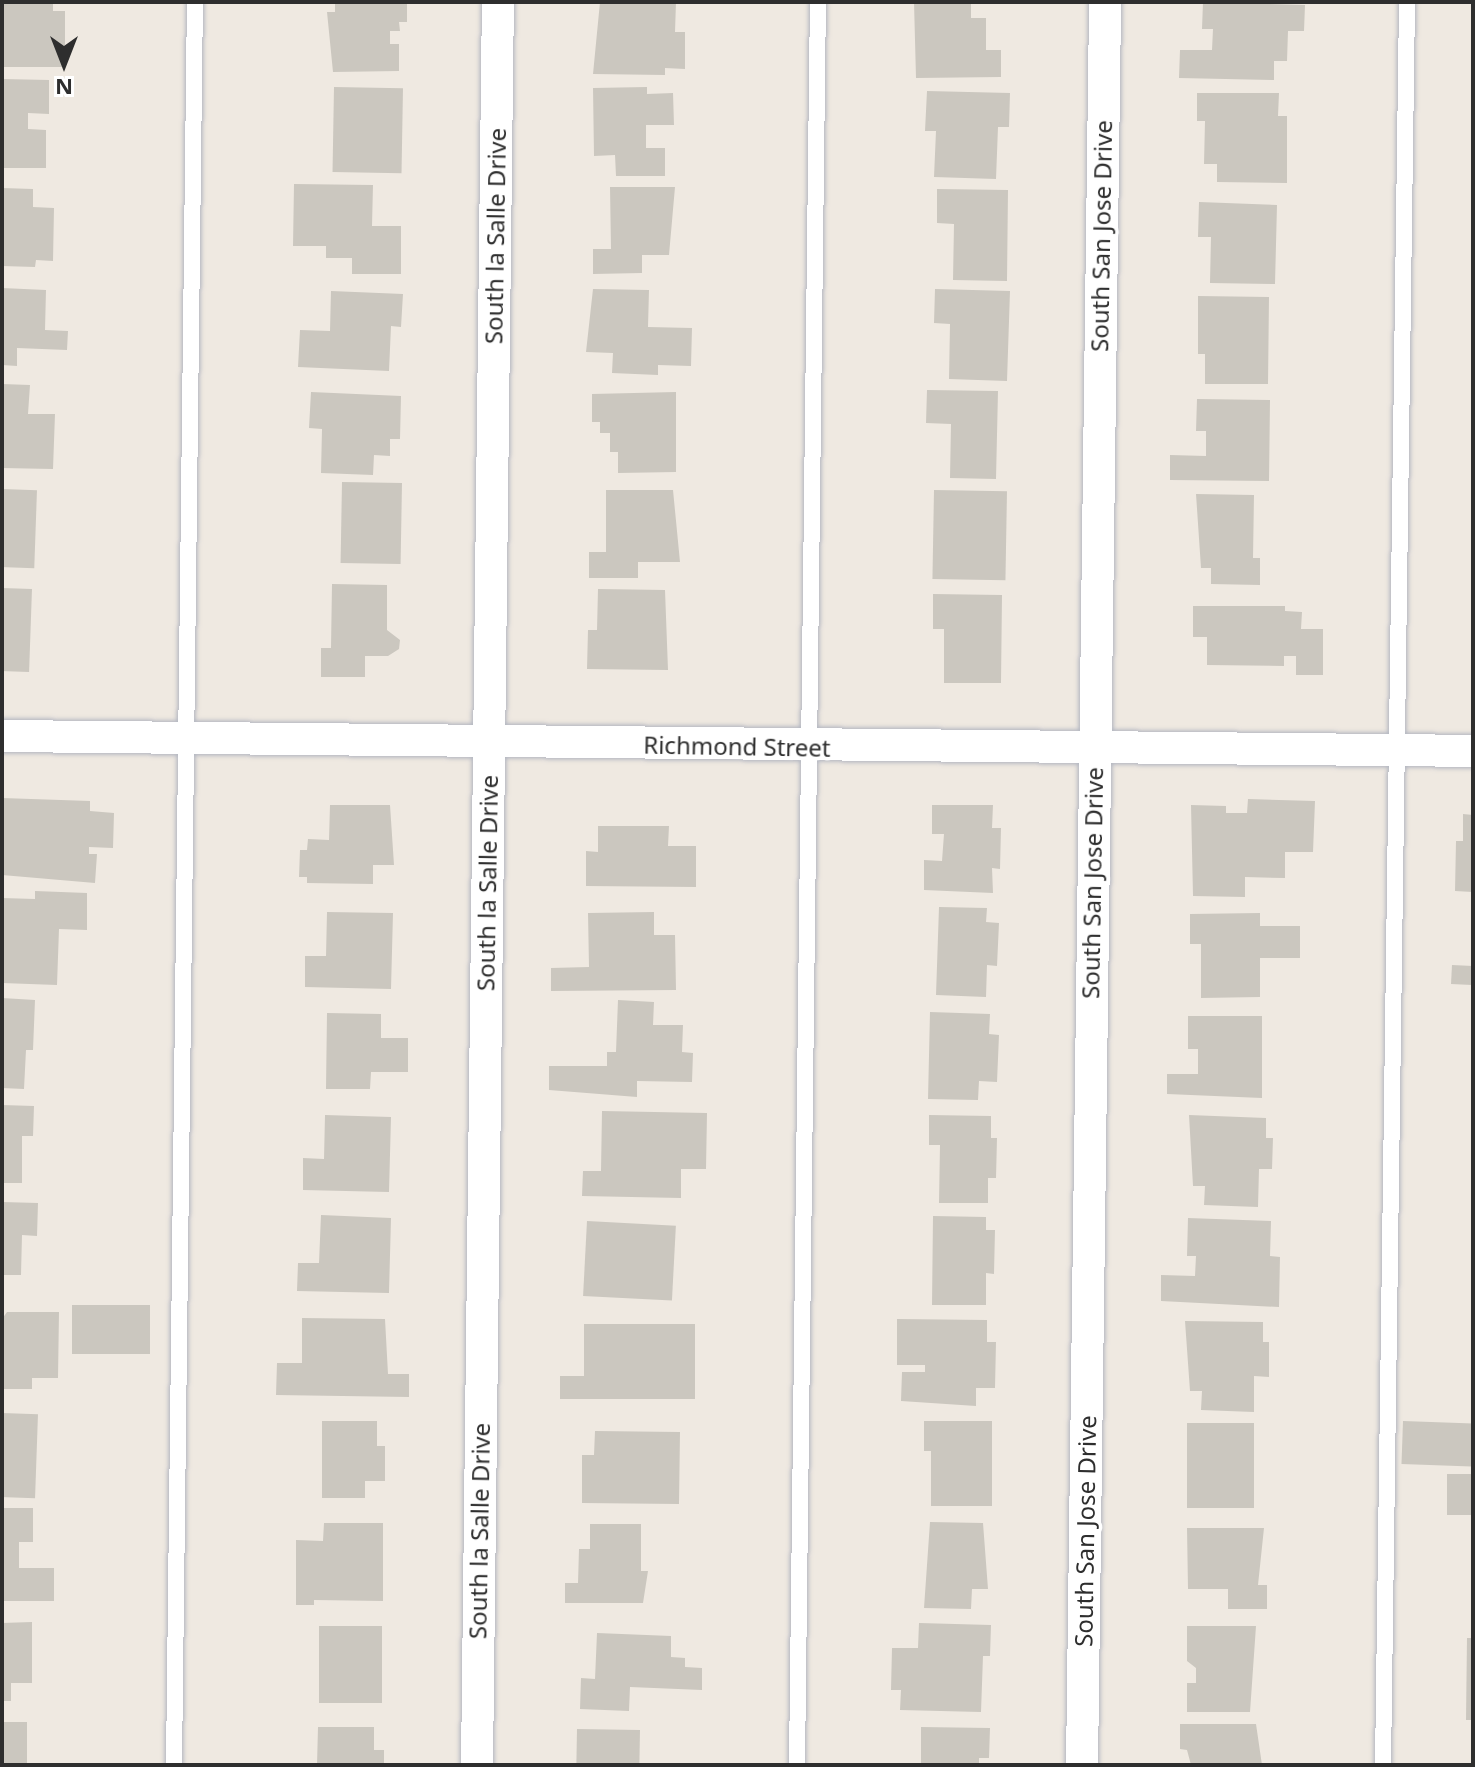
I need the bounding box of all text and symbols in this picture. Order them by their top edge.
north arrow [24,24,104,104]
text: N [55,73,73,103]
street label: South San Jose Drive [1085,120,1117,352]
street label: South la Salle Drive [479,128,511,344]
street label: Richmond Street [643,730,831,762]
street label: South San Jose Drive [1076,767,1108,999]
street label: South la Salle Drive [471,775,503,991]
street label: South San Jose Drive [1069,1415,1101,1647]
street label: South la Salle Drive [463,1423,495,1639]

